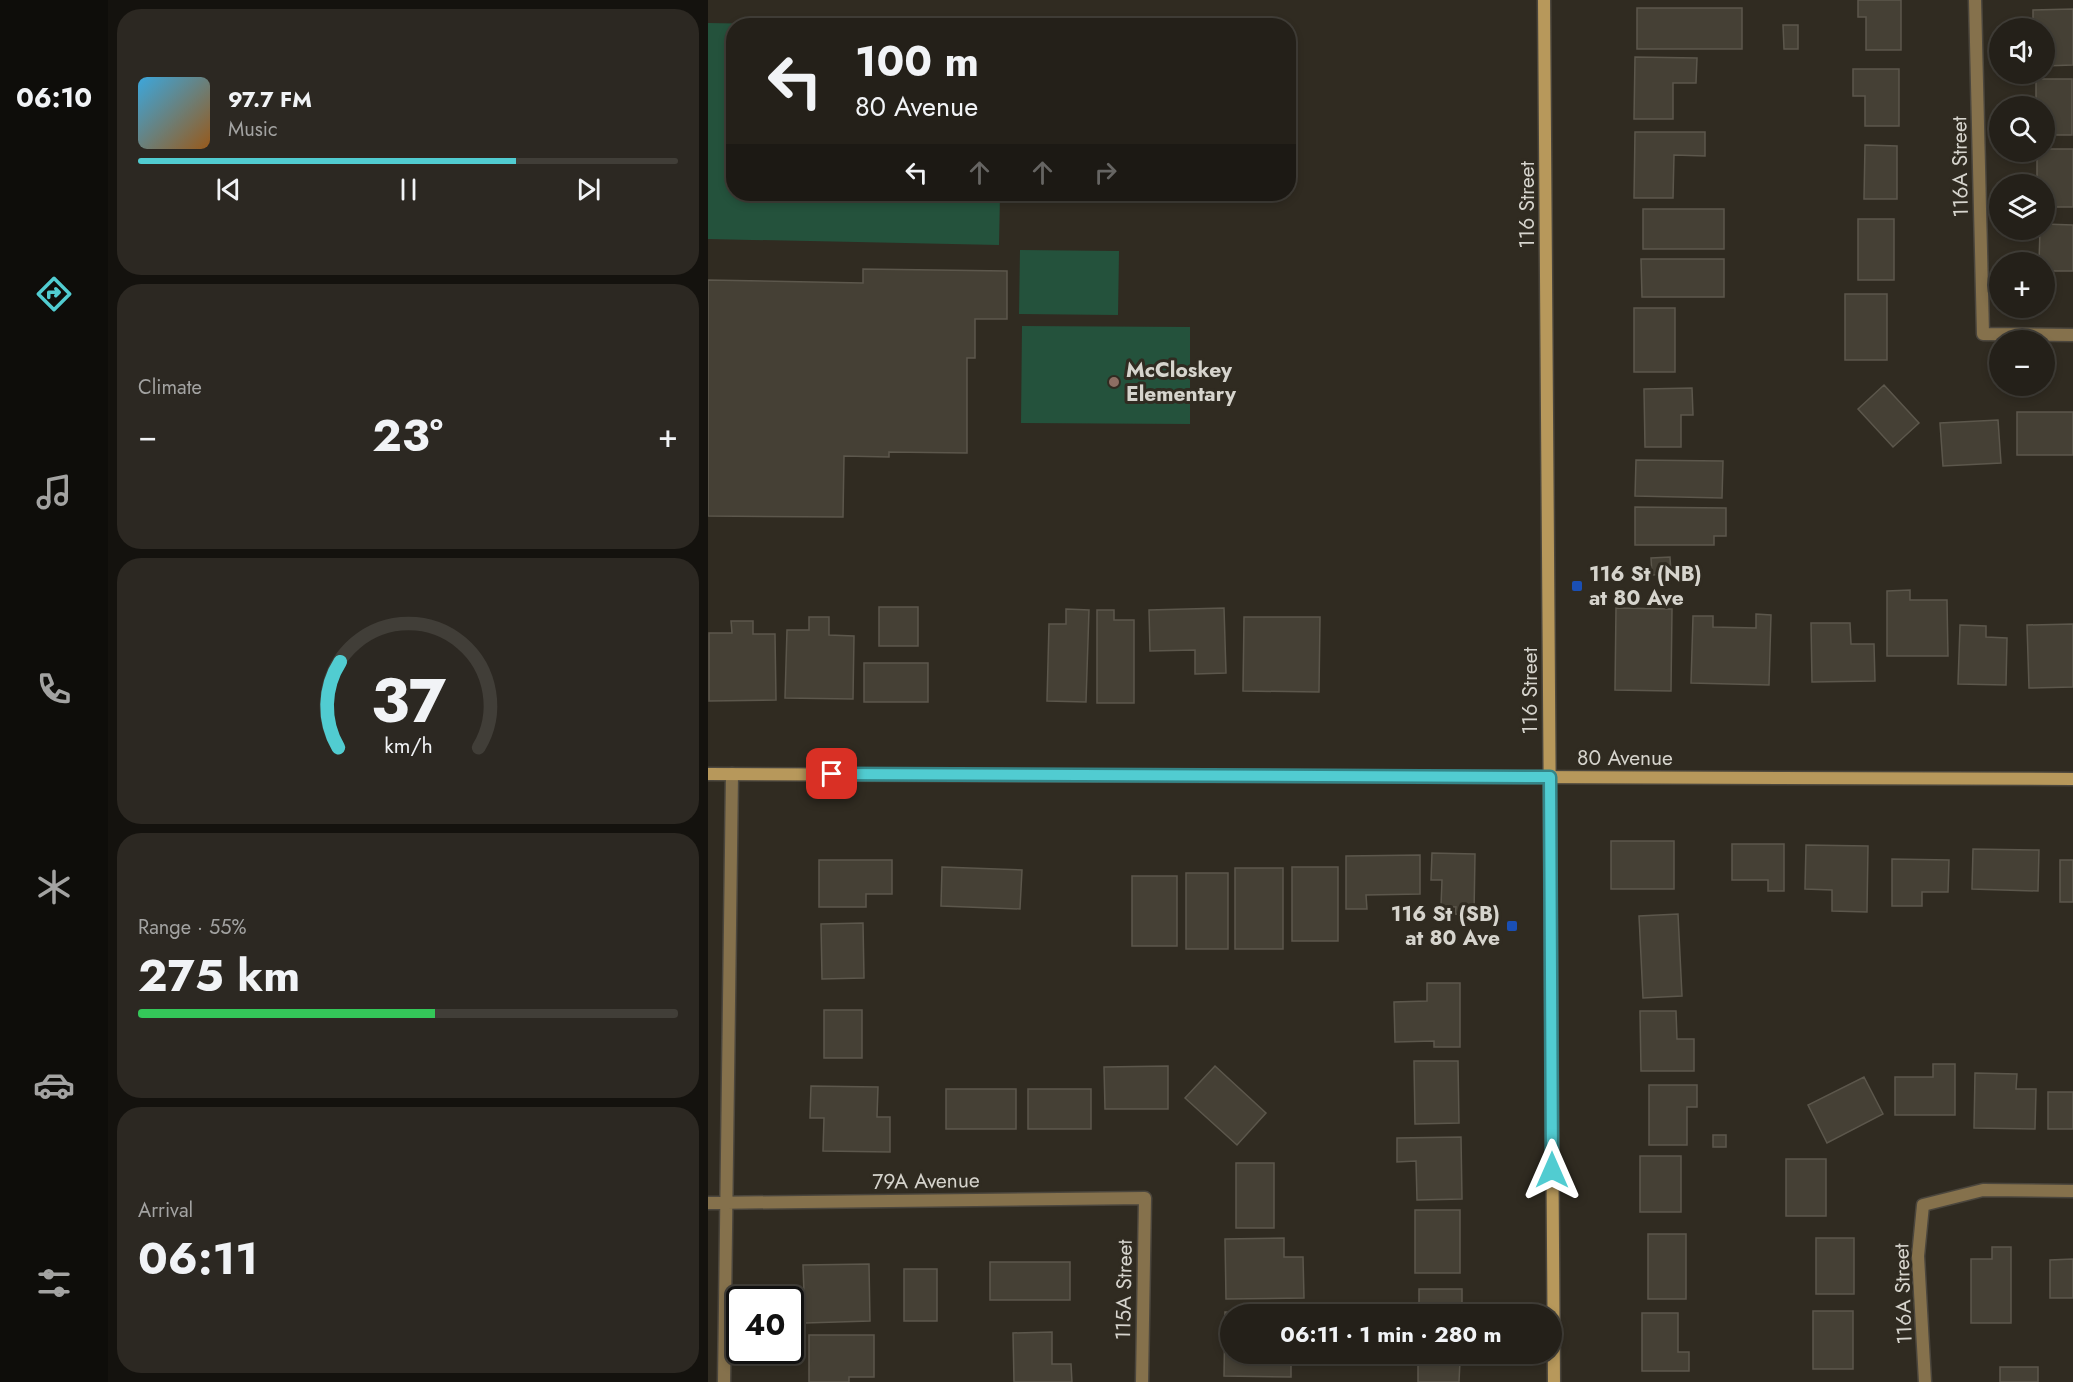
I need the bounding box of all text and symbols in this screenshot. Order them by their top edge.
map controls [1989,18,2055,396]
button: sound [1989,18,2055,84]
text: 100 m [855,31,979,92]
icon: left [756,42,834,120]
text: 06:10 [16,78,92,117]
text: 97.7 FM [228,83,312,115]
text: 80 Avenue [855,87,978,126]
button: search [1989,96,2055,162]
text: Music [228,115,278,144]
street label: 116A Street [1944,116,1976,218]
icon: left [900,156,933,189]
icon: ahead [963,156,996,189]
icon: ahead [1026,156,1059,189]
icon: right [1089,156,1122,189]
street label: 116 Street [1512,161,1542,249]
icon: previous [212,173,245,206]
icon: pause [392,173,425,206]
icon: next [572,173,605,206]
button: layers [1989,174,2055,240]
button: + [1989,252,2055,318]
icon: directions [33,273,75,315]
button: − [1989,330,2055,396]
place label: McCloskey Elementary [1126,355,1237,409]
text: Climate [138,373,202,402]
marker: McCloskey Elementary [1107,375,1121,389]
text: 23° [372,403,443,468]
text: − [138,412,157,459]
text: + [658,412,678,459]
icon: music [33,471,75,513]
place label: 116 St (NB) at 80 Ave [1589,559,1702,613]
marker: 116 St (NB) at 80 Ave [1570,579,1584,593]
street label: 116 Street [1515,647,1545,735]
text: 37 [370,655,446,745]
icon: phone [33,668,75,710]
text: km/h [384,730,432,761]
street label: 80 Avenue [1577,743,1673,773]
pin [806,748,857,799]
icon: arrive [815,757,848,790]
icon: climate [33,866,75,908]
place label: 116 St (SB) at 80 Ave [1391,899,1500,953]
text: Range · 55% [138,913,247,942]
marker: 116 St (SB) at 80 Ave [1505,919,1519,933]
text: 275 km [138,943,300,1008]
icon: car [33,1064,75,1106]
position arrow [1520,1138,1584,1202]
street label: 79A Avenue [872,1165,980,1197]
text: Arrival [138,1196,193,1225]
text: 06:11 [138,1226,258,1291]
street label: 115A Street [1108,1239,1140,1341]
street label: 116A Street [1886,1243,1920,1345]
icon: filters [33,1262,75,1304]
speed limit sign: 40 [726,1286,804,1364]
text: 06:11 · 1 min · 280 m [1280,1318,1502,1350]

